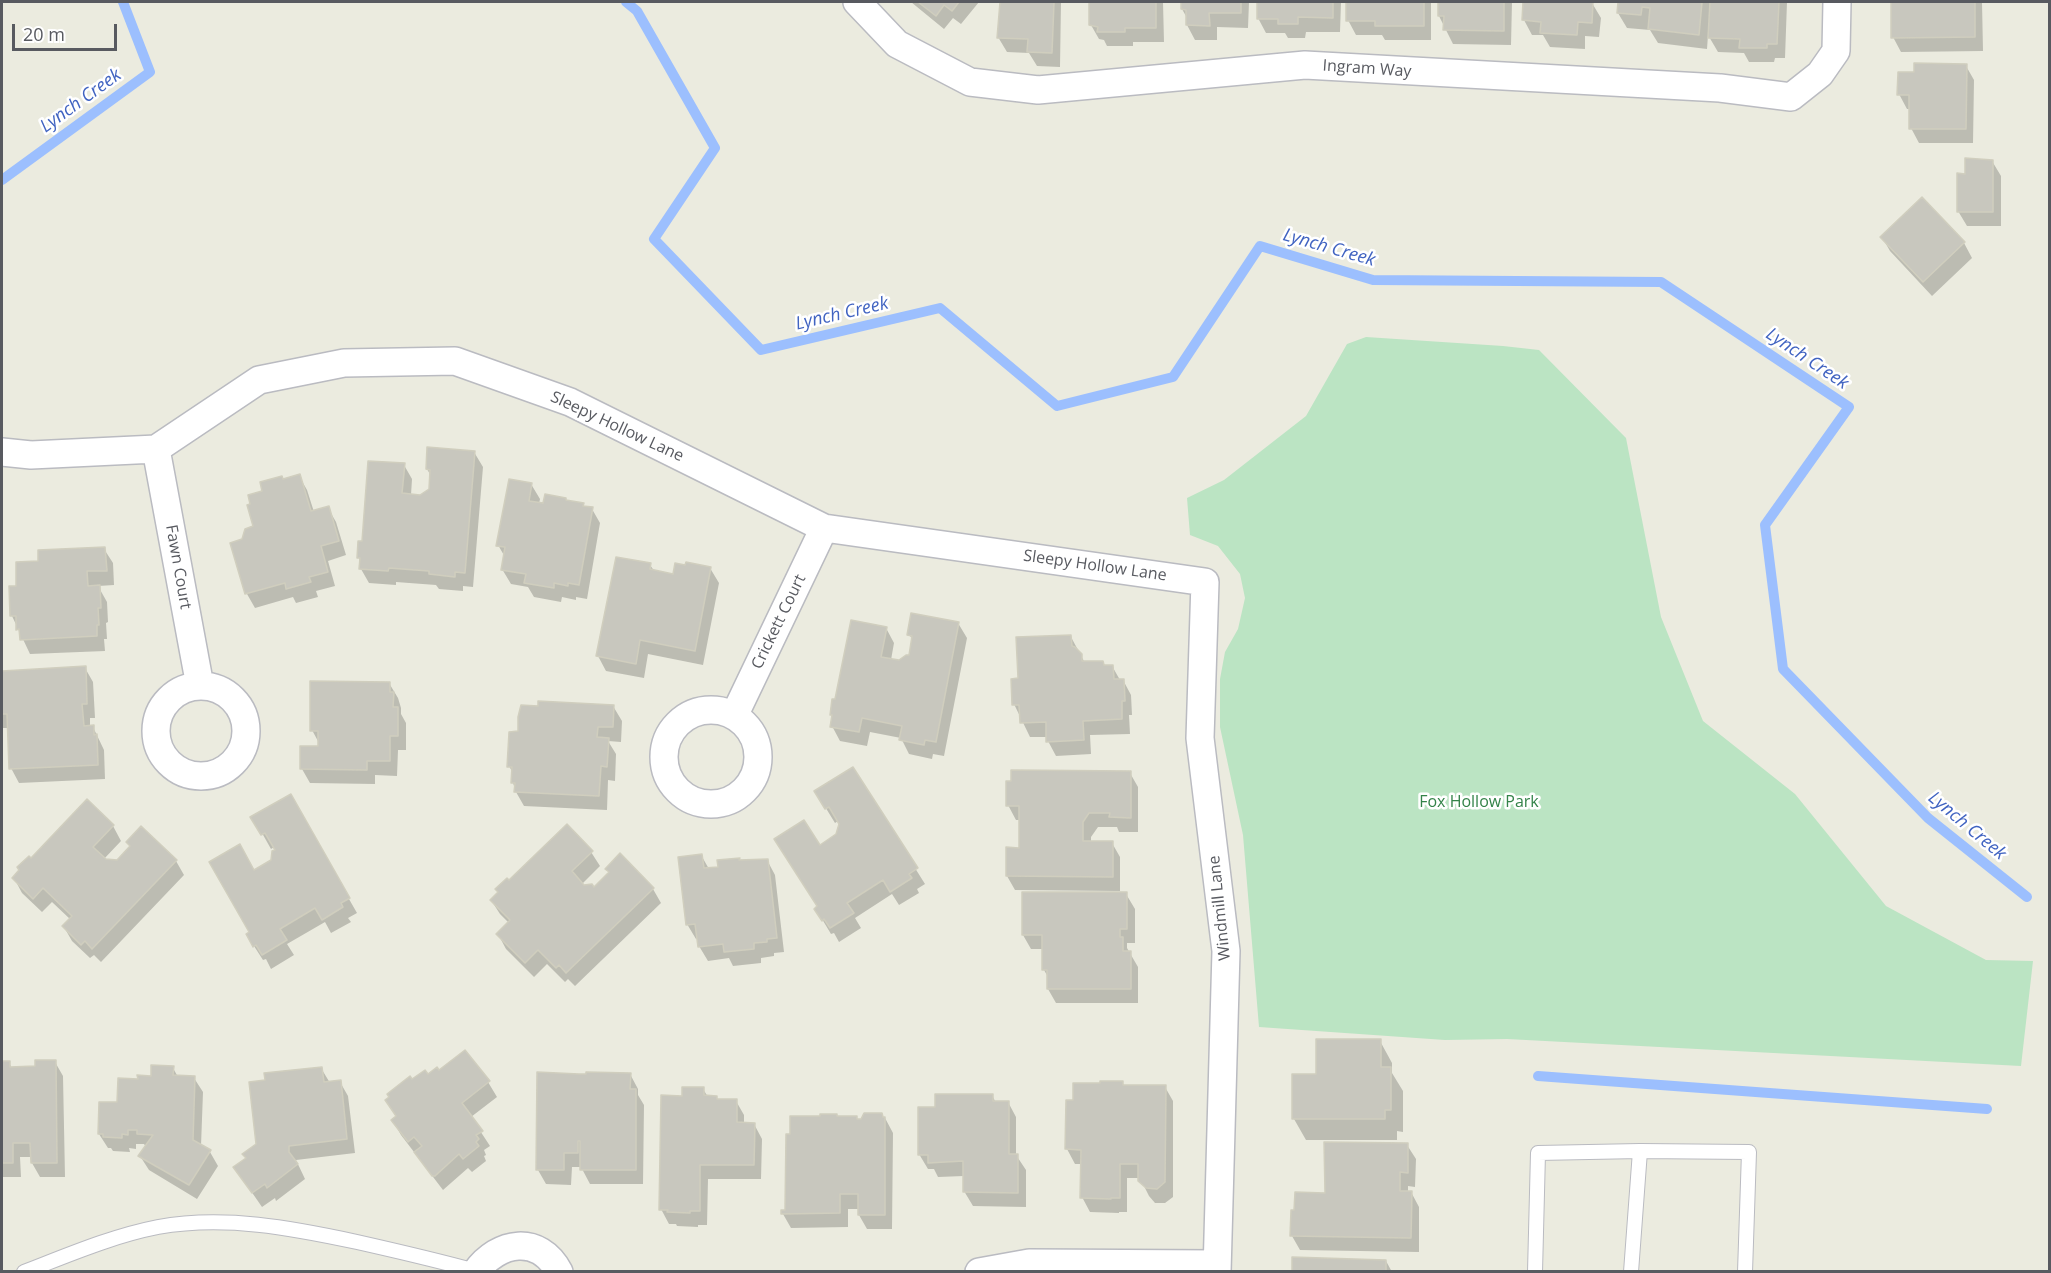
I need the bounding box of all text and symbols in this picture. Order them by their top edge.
scale bar [15,12,120,50]
text: 20 m [23,22,65,46]
street label: Ingram Way [1322,56,1412,82]
water label: Lynch Creek [36,64,126,138]
water label: Lynch Creek [1280,225,1378,271]
water label: Lynch Creek [793,293,891,335]
water label: Lynch Creek [1762,324,1852,394]
street label: Sleepy Hollow Lane [547,388,687,466]
street label: Fawn Court [161,523,195,611]
street label: Sleepy Hollow Lane [1022,546,1168,586]
street label: Crickett Court [748,571,810,673]
water label: Lynch Creek [1924,787,2010,865]
park label: Fox Hollow Park [1419,792,1539,812]
street label: Windmill Lane [1205,855,1235,961]

